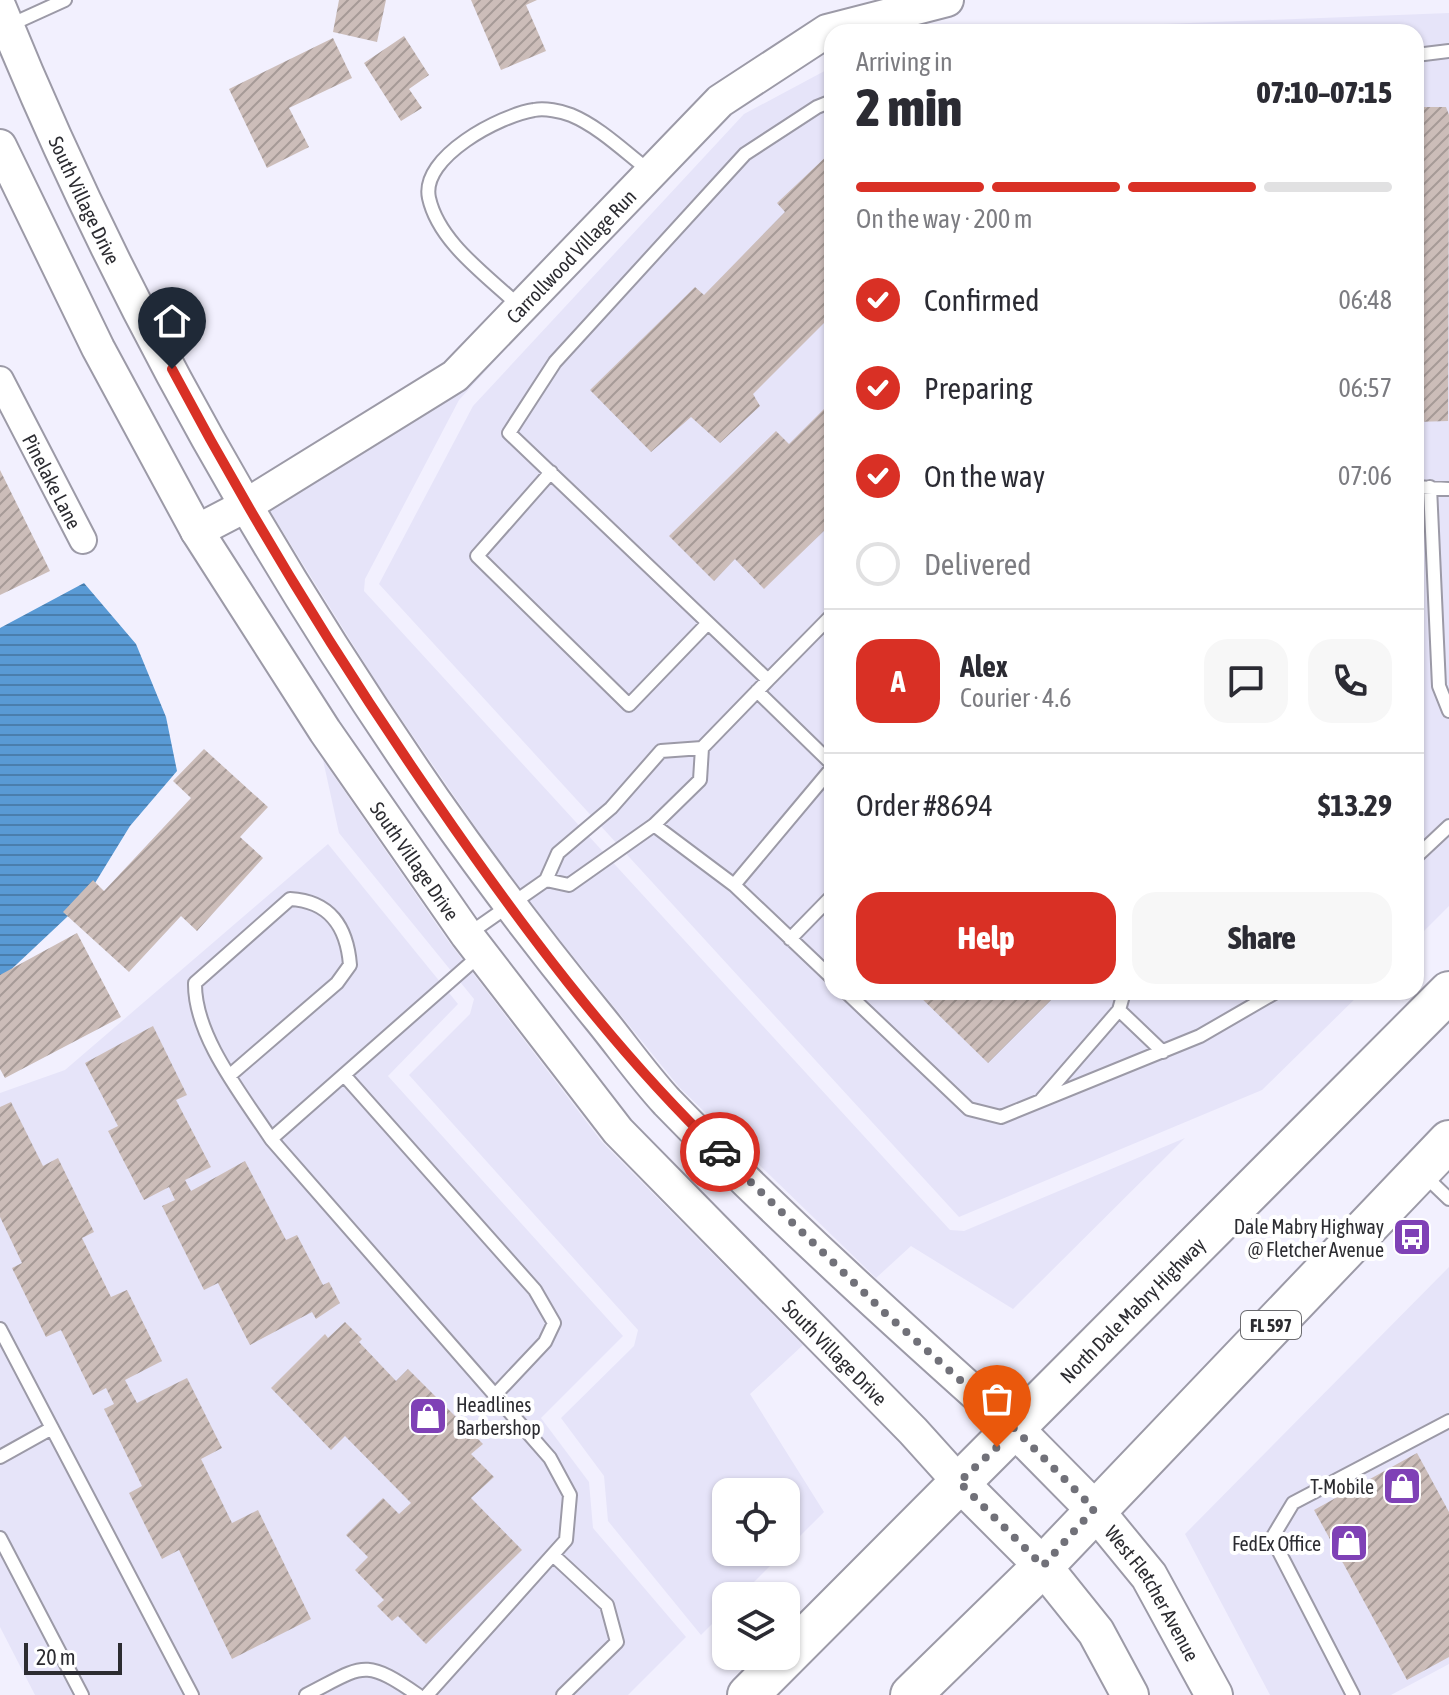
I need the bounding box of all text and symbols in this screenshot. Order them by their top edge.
text: Arriving in [856,47,953,77]
text: 07:10–07:15 [1257,75,1392,109]
text: 2 min [856,77,962,137]
street label: South Village Drive [45,132,125,268]
street label: Carrollwood Village Run [501,184,640,327]
text: On the way · 200 m [856,204,1033,234]
icon: check [856,278,900,322]
text: Confirmed [924,283,1039,317]
text: 06:48 [1338,285,1392,315]
pin [138,287,206,369]
icon: home [150,299,194,343]
icon: check [856,366,900,410]
text: Preparing [924,371,1033,405]
text: 06:57 [1338,373,1392,403]
street label: Pinelake Lane [18,430,87,532]
icon: check [856,454,900,498]
text: On the way [924,459,1045,493]
text: 07:06 [1338,461,1392,491]
text: Delivered [924,547,1032,581]
button: chat [1204,639,1288,723]
button: phone [1308,639,1392,723]
text: Alex [960,649,1008,683]
text: A [891,664,905,698]
text: Courier · 4.6 [960,683,1071,713]
text: Order #8694 [856,788,993,822]
text: $13.29 [1318,788,1392,822]
street label: South Village Drive [366,797,464,924]
button: Help [856,892,1116,984]
button: Share [1132,892,1392,984]
courier [680,1112,760,1192]
icon: car [698,1130,742,1174]
place label: Dale Mabry Highway @ Fletcher Avenue [1234,1215,1384,1261]
bus stop icon: Dale Mabry Highway @ Fletcher Avenue [1391,1216,1433,1258]
street label: North Dale Mabry Highway [1055,1232,1209,1387]
street label: South Village Drive [778,1294,892,1410]
road number: FL 597 [1241,1311,1301,1339]
pin [963,1365,1031,1447]
icon: bag [975,1377,1019,1421]
place label: Headlines Barbershop [456,1393,541,1439]
shop icon: Headlines Barbershop [407,1395,449,1437]
shop icon: T-Mobile [1381,1465,1423,1507]
place label: T-Mobile [1310,1475,1374,1498]
map controls [712,1478,800,1670]
button: locate [712,1478,800,1566]
street label: West Fletcher Avenue [1101,1521,1204,1665]
shop icon: FedEx Office [1328,1522,1370,1564]
place label: FedEx Office [1232,1532,1321,1555]
button: layers [712,1582,800,1670]
scale bar [24,1639,122,1675]
text: 20 m [36,1644,76,1670]

